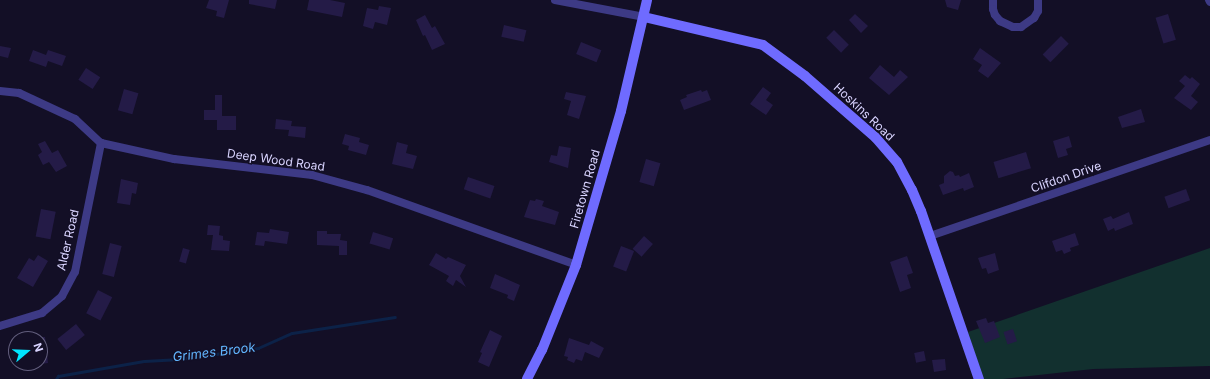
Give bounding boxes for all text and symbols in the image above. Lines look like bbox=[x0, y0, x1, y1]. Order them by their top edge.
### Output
street label: Hoskins Road bbox=[831, 80, 897, 144]
street label: Deep Wood Road bbox=[226, 146, 326, 174]
street label: Firetown Road bbox=[567, 148, 603, 230]
street label: Clifdon Drive bbox=[1029, 158, 1103, 196]
street label: Alder Road bbox=[54, 208, 82, 272]
north arrow bbox=[8, 331, 48, 371]
water label: Grimes Brook bbox=[172, 339, 256, 365]
text: N bbox=[30, 341, 46, 354]

